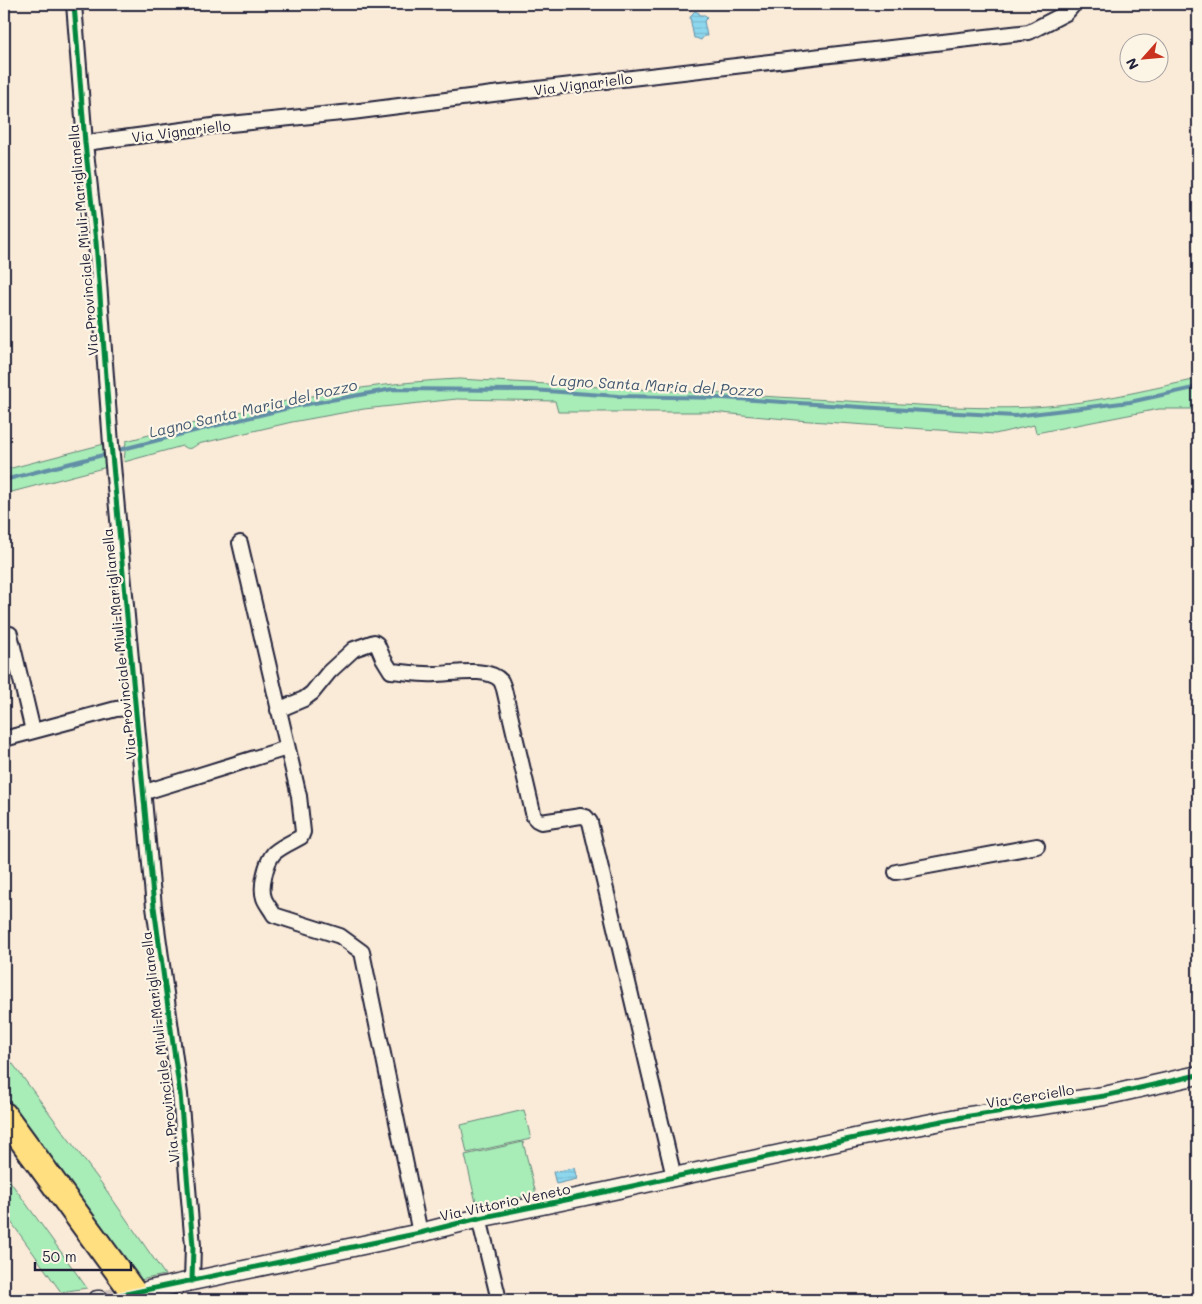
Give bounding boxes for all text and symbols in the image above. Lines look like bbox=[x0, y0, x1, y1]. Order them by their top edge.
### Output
north arrow bbox=[1120, 32, 1170, 82]
text: N bbox=[1121, 55, 1143, 73]
street label: Via Vignariello bbox=[532, 68, 634, 100]
street label: Via Vignariello bbox=[130, 115, 232, 147]
street label: Via Provinciale Miuli-Mariglianella bbox=[63, 123, 103, 357]
water label: Lagno Santa Maria del Pozzo bbox=[550, 369, 764, 401]
water label: Lagno Santa Maria del Pozzo bbox=[147, 374, 359, 442]
street label: Via Provinciale Miuli-Mariglianella bbox=[97, 527, 141, 761]
street label: Via Provinciale Miuli-Mariglianella bbox=[136, 930, 184, 1164]
street label: Via Cerciello bbox=[985, 1080, 1075, 1112]
street label: Via Vittorio Veneto bbox=[438, 1179, 572, 1225]
scale bar bbox=[35, 1239, 131, 1271]
text: 50 m bbox=[42, 1246, 77, 1266]

